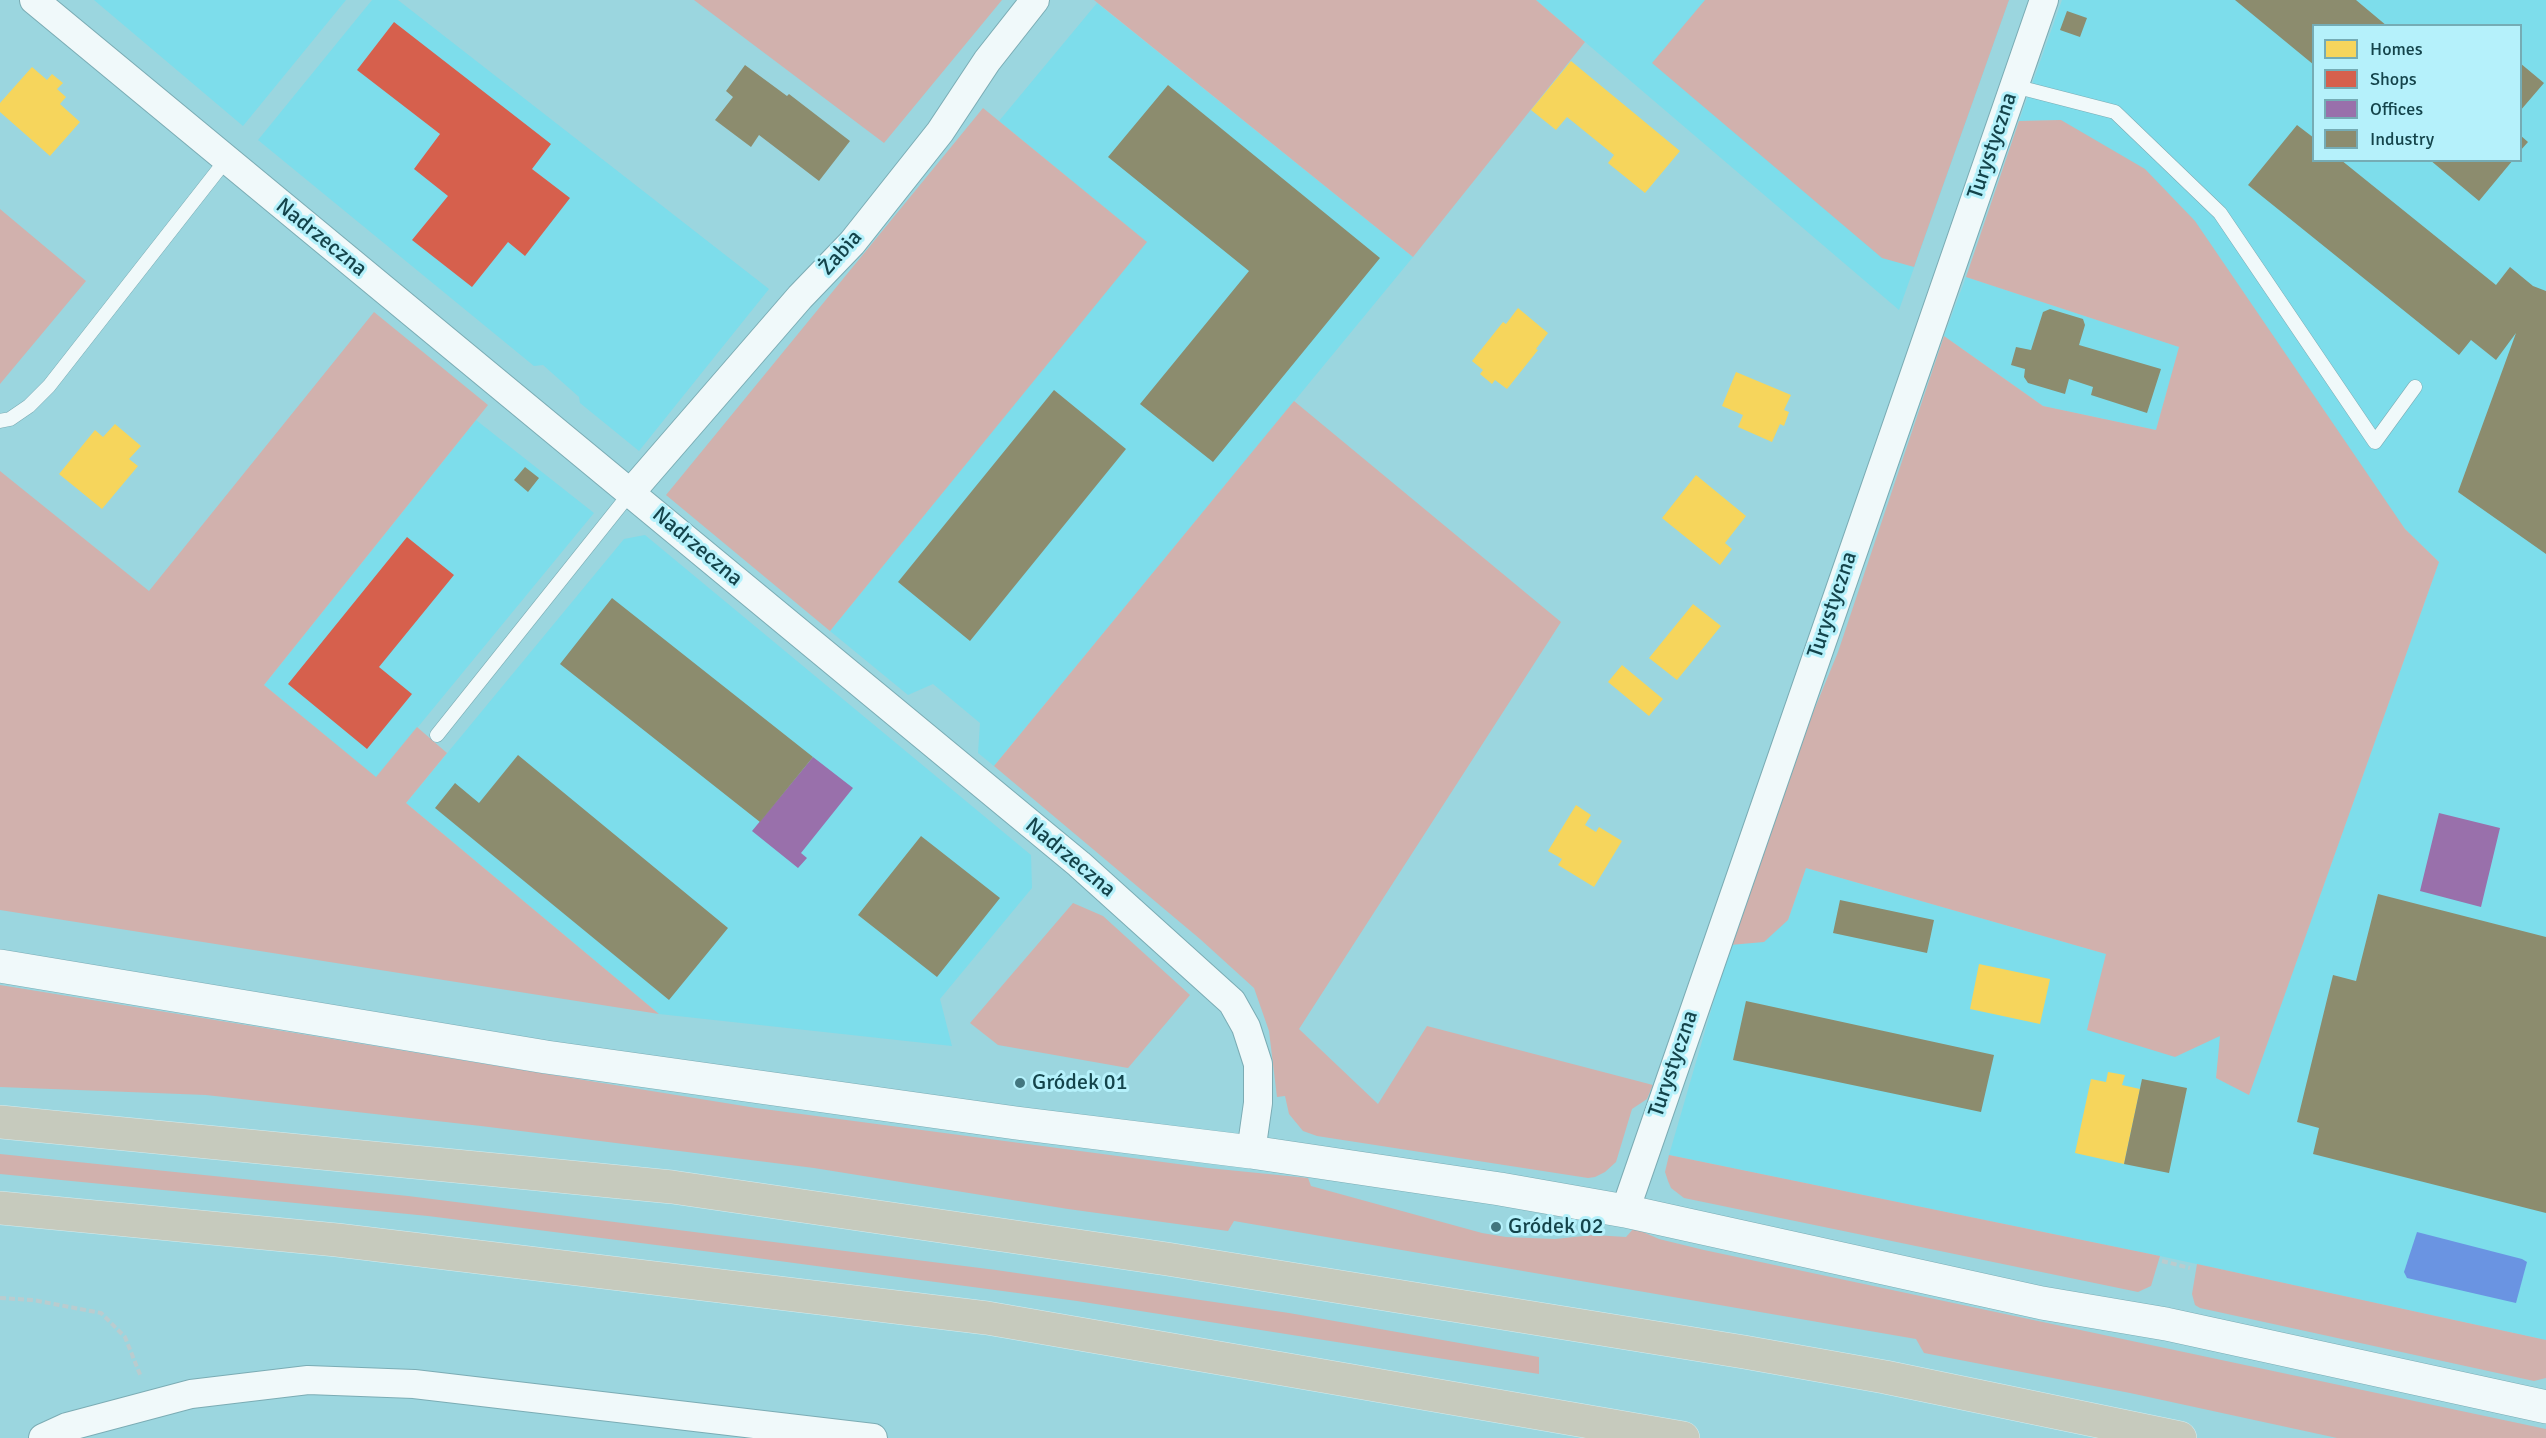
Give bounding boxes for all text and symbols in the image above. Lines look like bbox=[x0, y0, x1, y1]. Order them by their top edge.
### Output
legend bbox=[2312, 24, 2522, 162]
text: Homes bbox=[2370, 38, 2423, 60]
text: Shops bbox=[2370, 68, 2417, 90]
street label: Turystyczna bbox=[1962, 89, 2024, 203]
text: Offices bbox=[2370, 98, 2423, 120]
text: Industry bbox=[2370, 128, 2434, 150]
street label: Nadrzeczna bbox=[270, 193, 372, 283]
street label: Żabia bbox=[814, 225, 868, 281]
street label: Nadrzeczna bbox=[646, 502, 748, 592]
street label: Turystyczna bbox=[1802, 548, 1864, 662]
street label: Nadrzeczna bbox=[1019, 813, 1121, 903]
street label: Turystyczna bbox=[1643, 1007, 1705, 1121]
place label: Gródek 01 bbox=[1032, 1070, 1128, 1096]
marker: Gródek 01 bbox=[1013, 1076, 1027, 1090]
place label: Gródek 02 bbox=[1508, 1214, 1604, 1240]
marker: Gródek 02 bbox=[1489, 1220, 1503, 1234]

